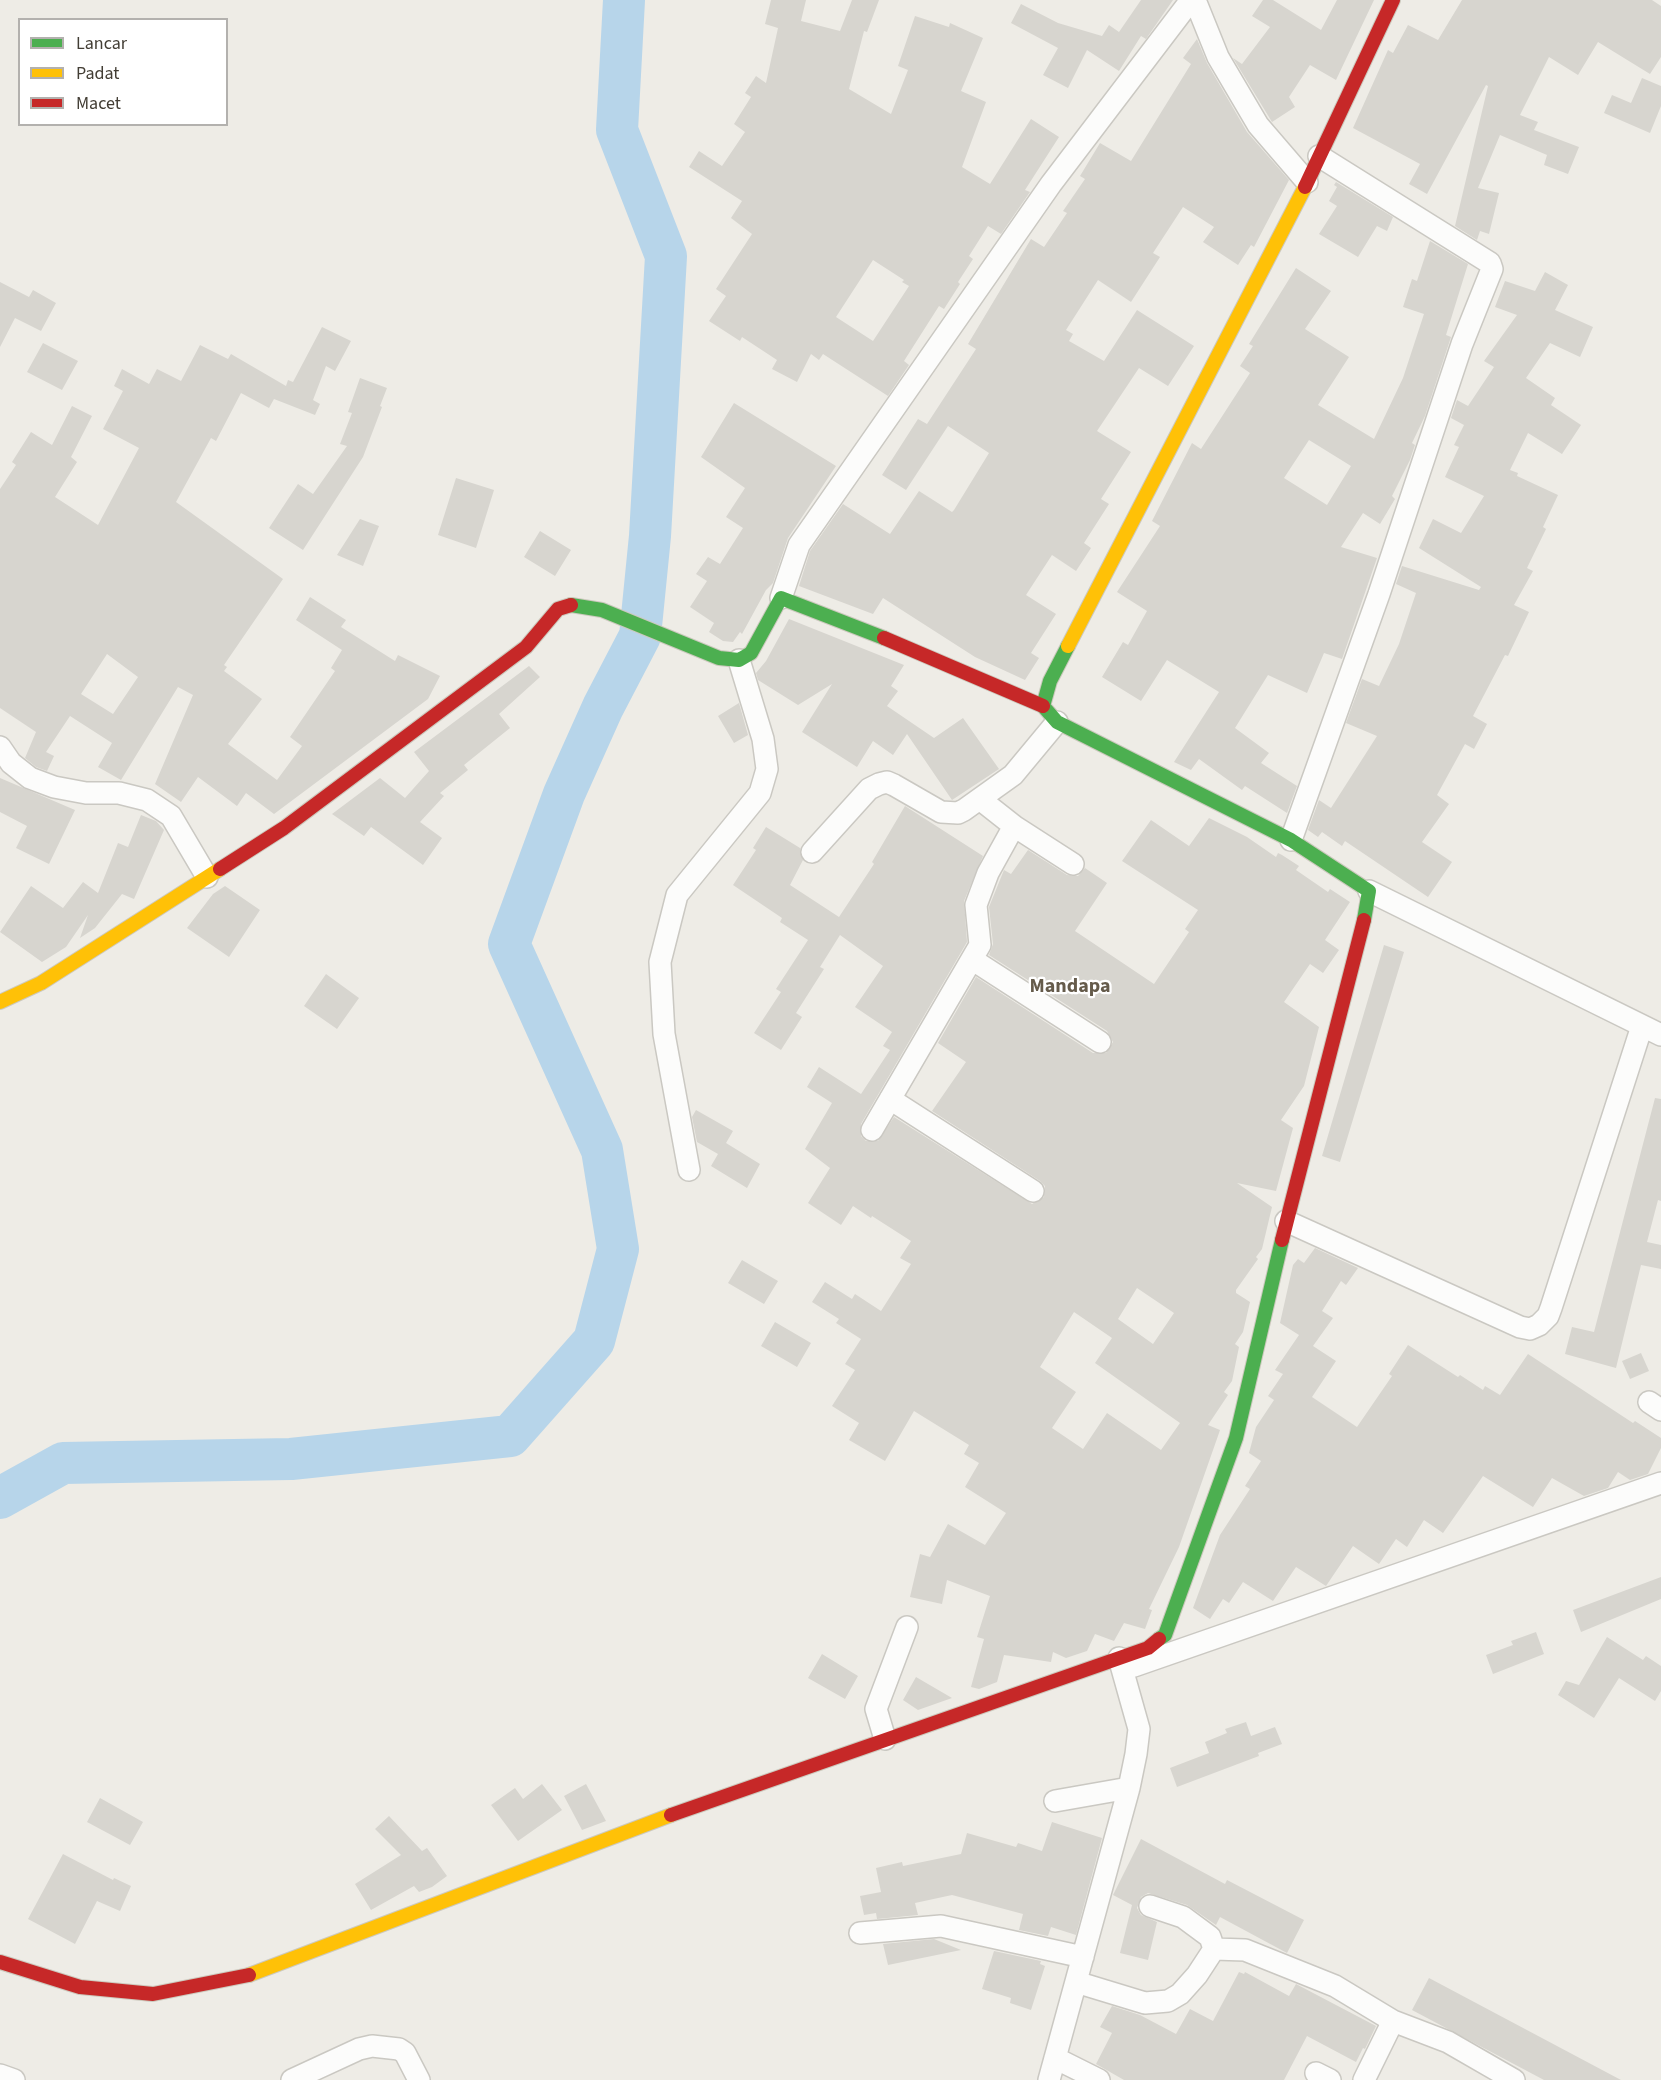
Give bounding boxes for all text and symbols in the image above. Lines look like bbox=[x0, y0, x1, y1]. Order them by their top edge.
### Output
legend bbox=[18, 18, 228, 126]
text: Lancar bbox=[76, 31, 127, 56]
text: Padat bbox=[76, 61, 119, 86]
text: Macet bbox=[76, 91, 121, 116]
district label: Mandapa bbox=[1030, 976, 1110, 1000]

